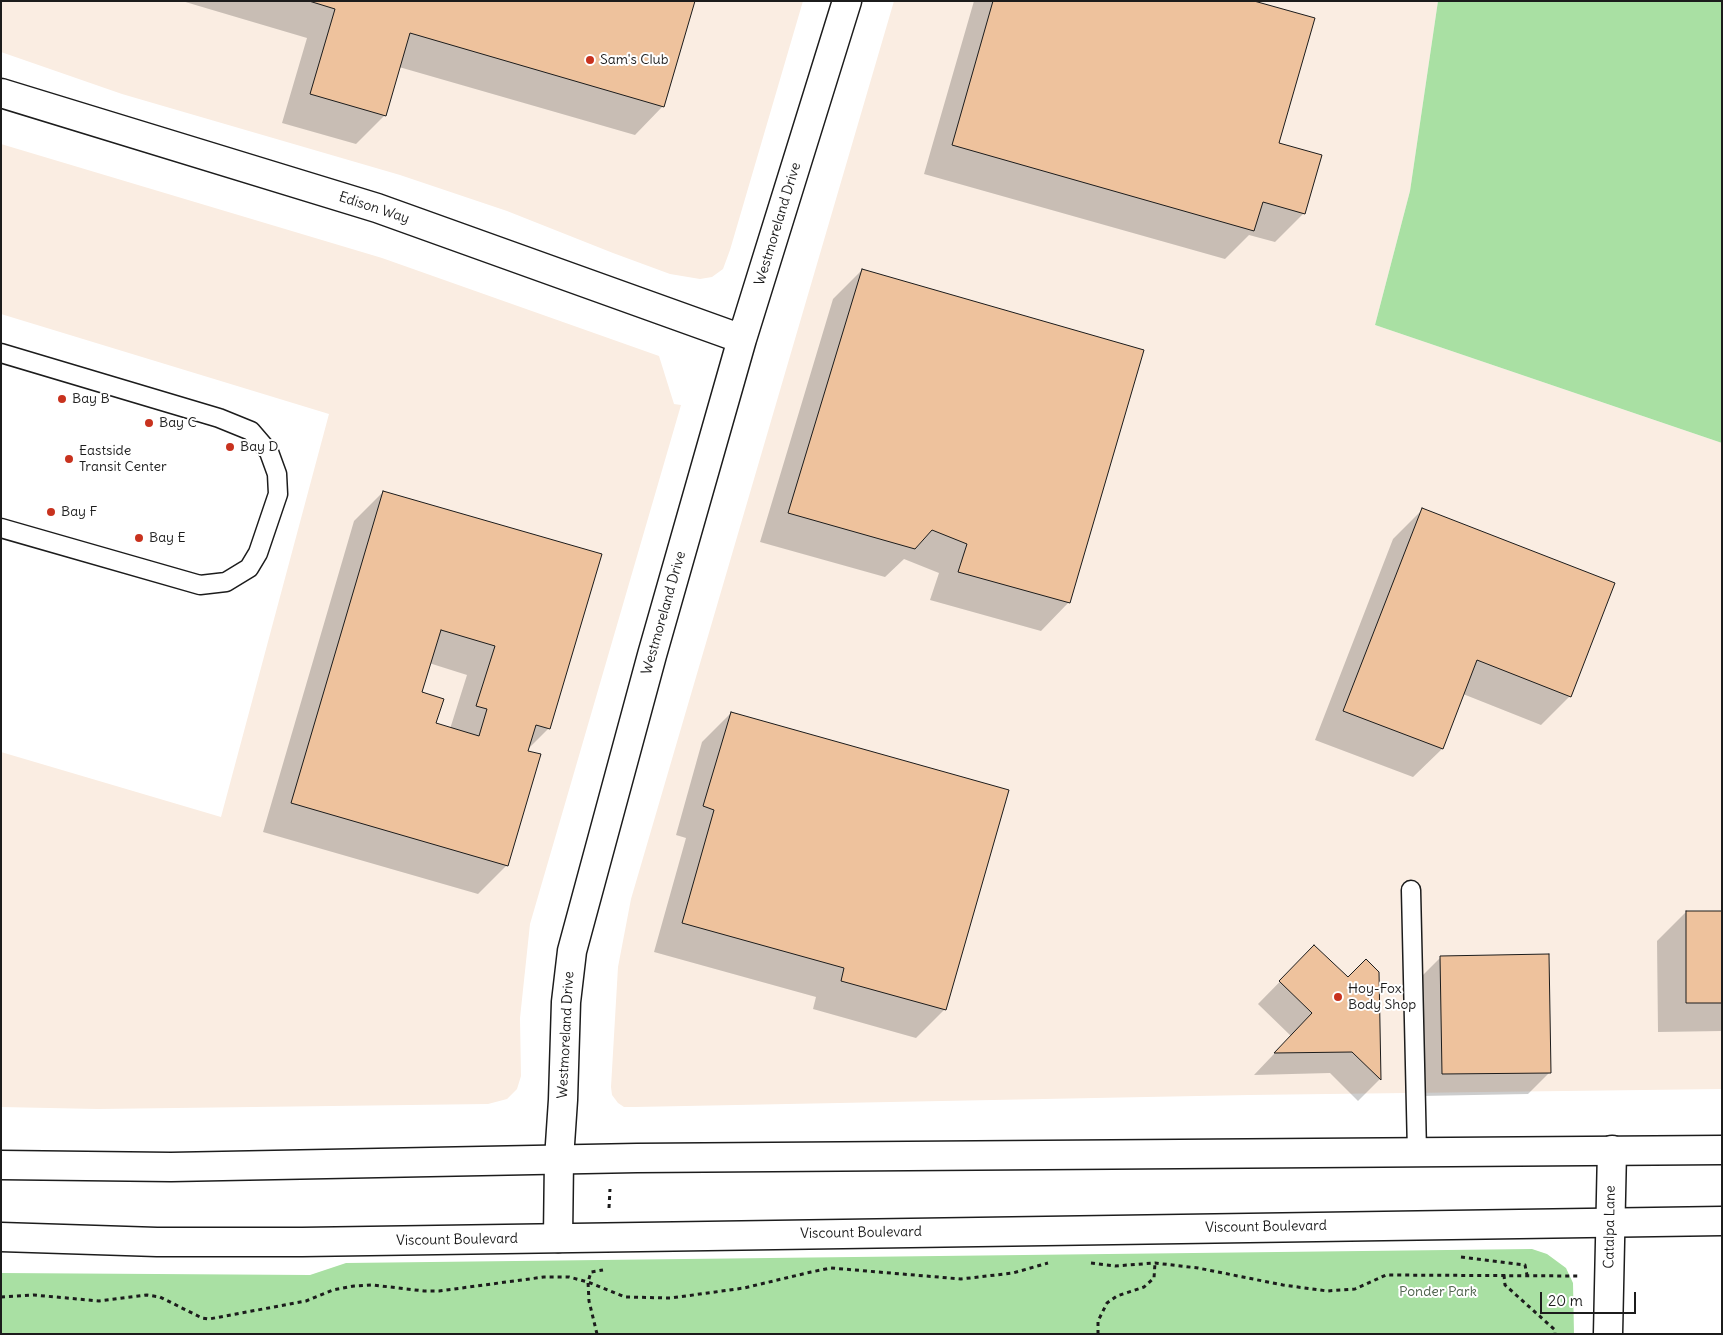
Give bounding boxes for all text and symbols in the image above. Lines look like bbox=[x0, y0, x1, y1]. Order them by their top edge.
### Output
place label: Sam's Club bbox=[600, 52, 668, 68]
marker: Sam's Club bbox=[584, 54, 596, 66]
street label: Westmoreland Drive bbox=[751, 160, 805, 288]
street label: Edison Way bbox=[337, 189, 411, 227]
place label: Bay B bbox=[72, 391, 110, 407]
marker: Bay B bbox=[56, 393, 68, 405]
place label: Bay C bbox=[159, 415, 197, 431]
marker: Bay C bbox=[143, 417, 155, 429]
place label: Bay D bbox=[240, 439, 278, 455]
marker: Bay D bbox=[224, 441, 236, 453]
place label: Eastside Transit Center bbox=[79, 443, 167, 476]
marker: Eastside Transit Center bbox=[63, 453, 75, 465]
place label: Bay F bbox=[61, 504, 97, 520]
marker: Bay F bbox=[45, 506, 57, 518]
place label: Bay E bbox=[149, 530, 186, 546]
marker: Bay E bbox=[133, 532, 145, 544]
street label: Westmoreland Drive bbox=[638, 549, 690, 677]
street label: Westmoreland Drive bbox=[554, 971, 578, 1099]
place label: Hoy-Fox Body Shop bbox=[1348, 981, 1416, 1014]
marker: Hoy-Fox Body Shop bbox=[1332, 991, 1344, 1003]
street label: Catalpa Lane bbox=[1601, 1185, 1619, 1269]
street label: Viscount Boulevard bbox=[1205, 1218, 1327, 1236]
street label: Viscount Boulevard bbox=[800, 1224, 922, 1242]
street label: Viscount Boulevard bbox=[396, 1231, 518, 1249]
scale bar bbox=[1543, 1282, 1639, 1314]
park label: Ponder Park bbox=[1399, 1284, 1477, 1300]
text: 20 m bbox=[1548, 1291, 1583, 1310]

